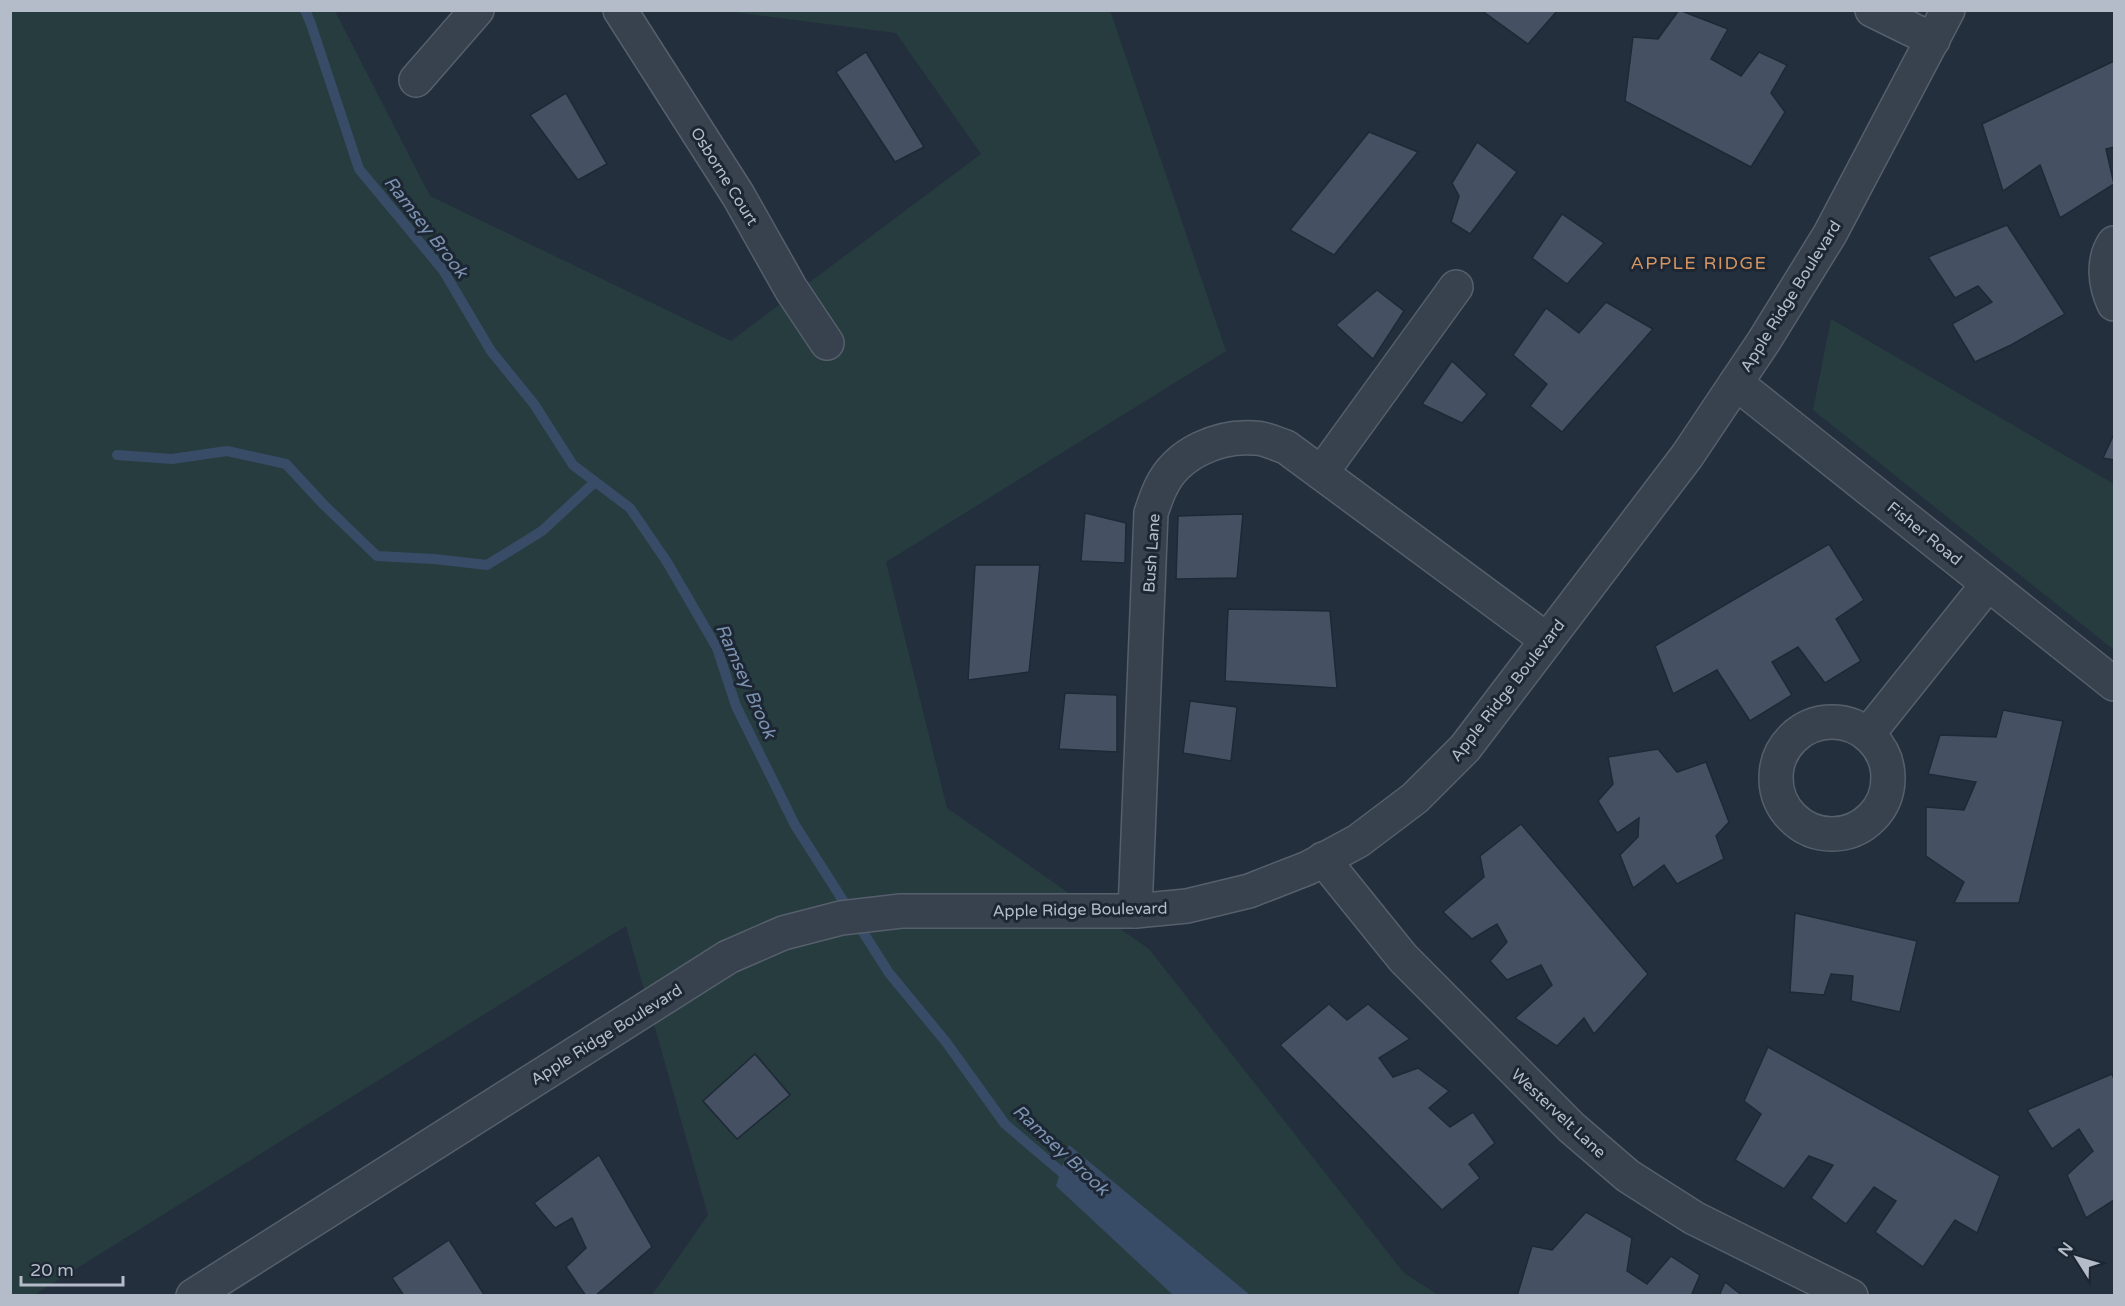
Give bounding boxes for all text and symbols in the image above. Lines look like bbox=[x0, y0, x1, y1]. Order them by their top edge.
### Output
street label: Osborne Court bbox=[686, 124, 762, 229]
water label: Ramsey Brook bbox=[379, 172, 473, 283]
street label: Apple Ridge Boulevard bbox=[1736, 217, 1846, 376]
district label: APPLE RIDGE bbox=[1630, 252, 1768, 274]
street label: Fisher Road bbox=[1883, 498, 1966, 570]
street label: Bush Lane bbox=[1139, 513, 1165, 593]
street label: Apple Ridge Boulevard bbox=[1446, 616, 1569, 766]
water label: Ramsey Brook bbox=[711, 620, 782, 743]
street label: Apple Ridge Boulevard bbox=[992, 898, 1168, 922]
street label: Apple Ridge Boulevard bbox=[527, 980, 686, 1090]
street label: Westervelt Lane bbox=[1507, 1065, 1610, 1163]
water label: Ramsey Brook bbox=[1008, 1100, 1114, 1201]
north arrow bbox=[2047, 1228, 2107, 1288]
text: N bbox=[2054, 1238, 2078, 1261]
scale bar bbox=[21, 1249, 123, 1287]
text: 20 m bbox=[30, 1259, 74, 1281]

